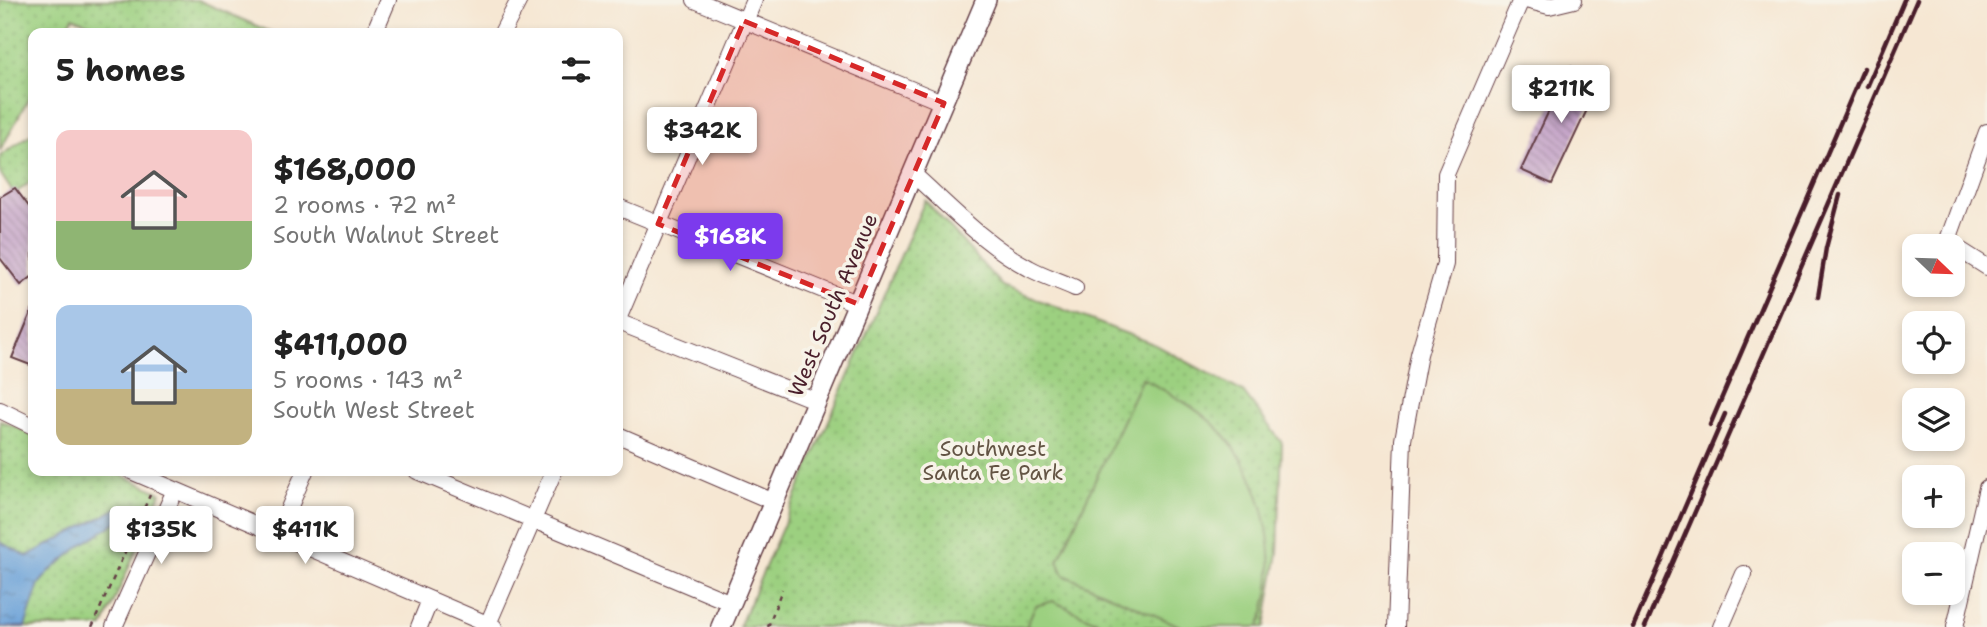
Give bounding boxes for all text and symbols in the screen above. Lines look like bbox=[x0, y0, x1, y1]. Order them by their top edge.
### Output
text: 5 homes bbox=[56, 50, 186, 91]
icon: filters bbox=[557, 51, 595, 89]
pin: $211K bbox=[1512, 66, 1610, 125]
text: $211K bbox=[1528, 73, 1594, 103]
pin: $342K bbox=[653, 108, 751, 167]
text: $342K bbox=[663, 115, 741, 145]
text: $168,000 bbox=[273, 149, 417, 190]
icon: home bbox=[112, 158, 196, 242]
text: 2 rooms · 72 m² bbox=[273, 190, 456, 220]
street label: West South Avenue bbox=[782, 209, 884, 401]
pin: $168K bbox=[681, 214, 779, 273]
text: South Walnut Street bbox=[273, 220, 499, 250]
text: $168K bbox=[694, 221, 766, 251]
north arrow bbox=[1902, 234, 1965, 298]
map controls bbox=[1902, 234, 1965, 605]
button: locate bbox=[1902, 311, 1965, 374]
text: $411,000 bbox=[273, 324, 408, 365]
icon: home bbox=[112, 333, 196, 417]
text: 5 rooms · 143 m² bbox=[273, 365, 463, 395]
button: layers bbox=[1902, 388, 1965, 451]
text: South West Street bbox=[273, 395, 475, 425]
park label: Southwest Santa Fe Park bbox=[923, 435, 1063, 487]
button: + bbox=[1902, 465, 1965, 528]
pin: $135K bbox=[112, 506, 210, 566]
pin: $411K bbox=[256, 506, 354, 566]
text: $135K bbox=[126, 514, 197, 544]
text: $411K bbox=[272, 514, 338, 544]
button: − bbox=[1902, 542, 1965, 605]

